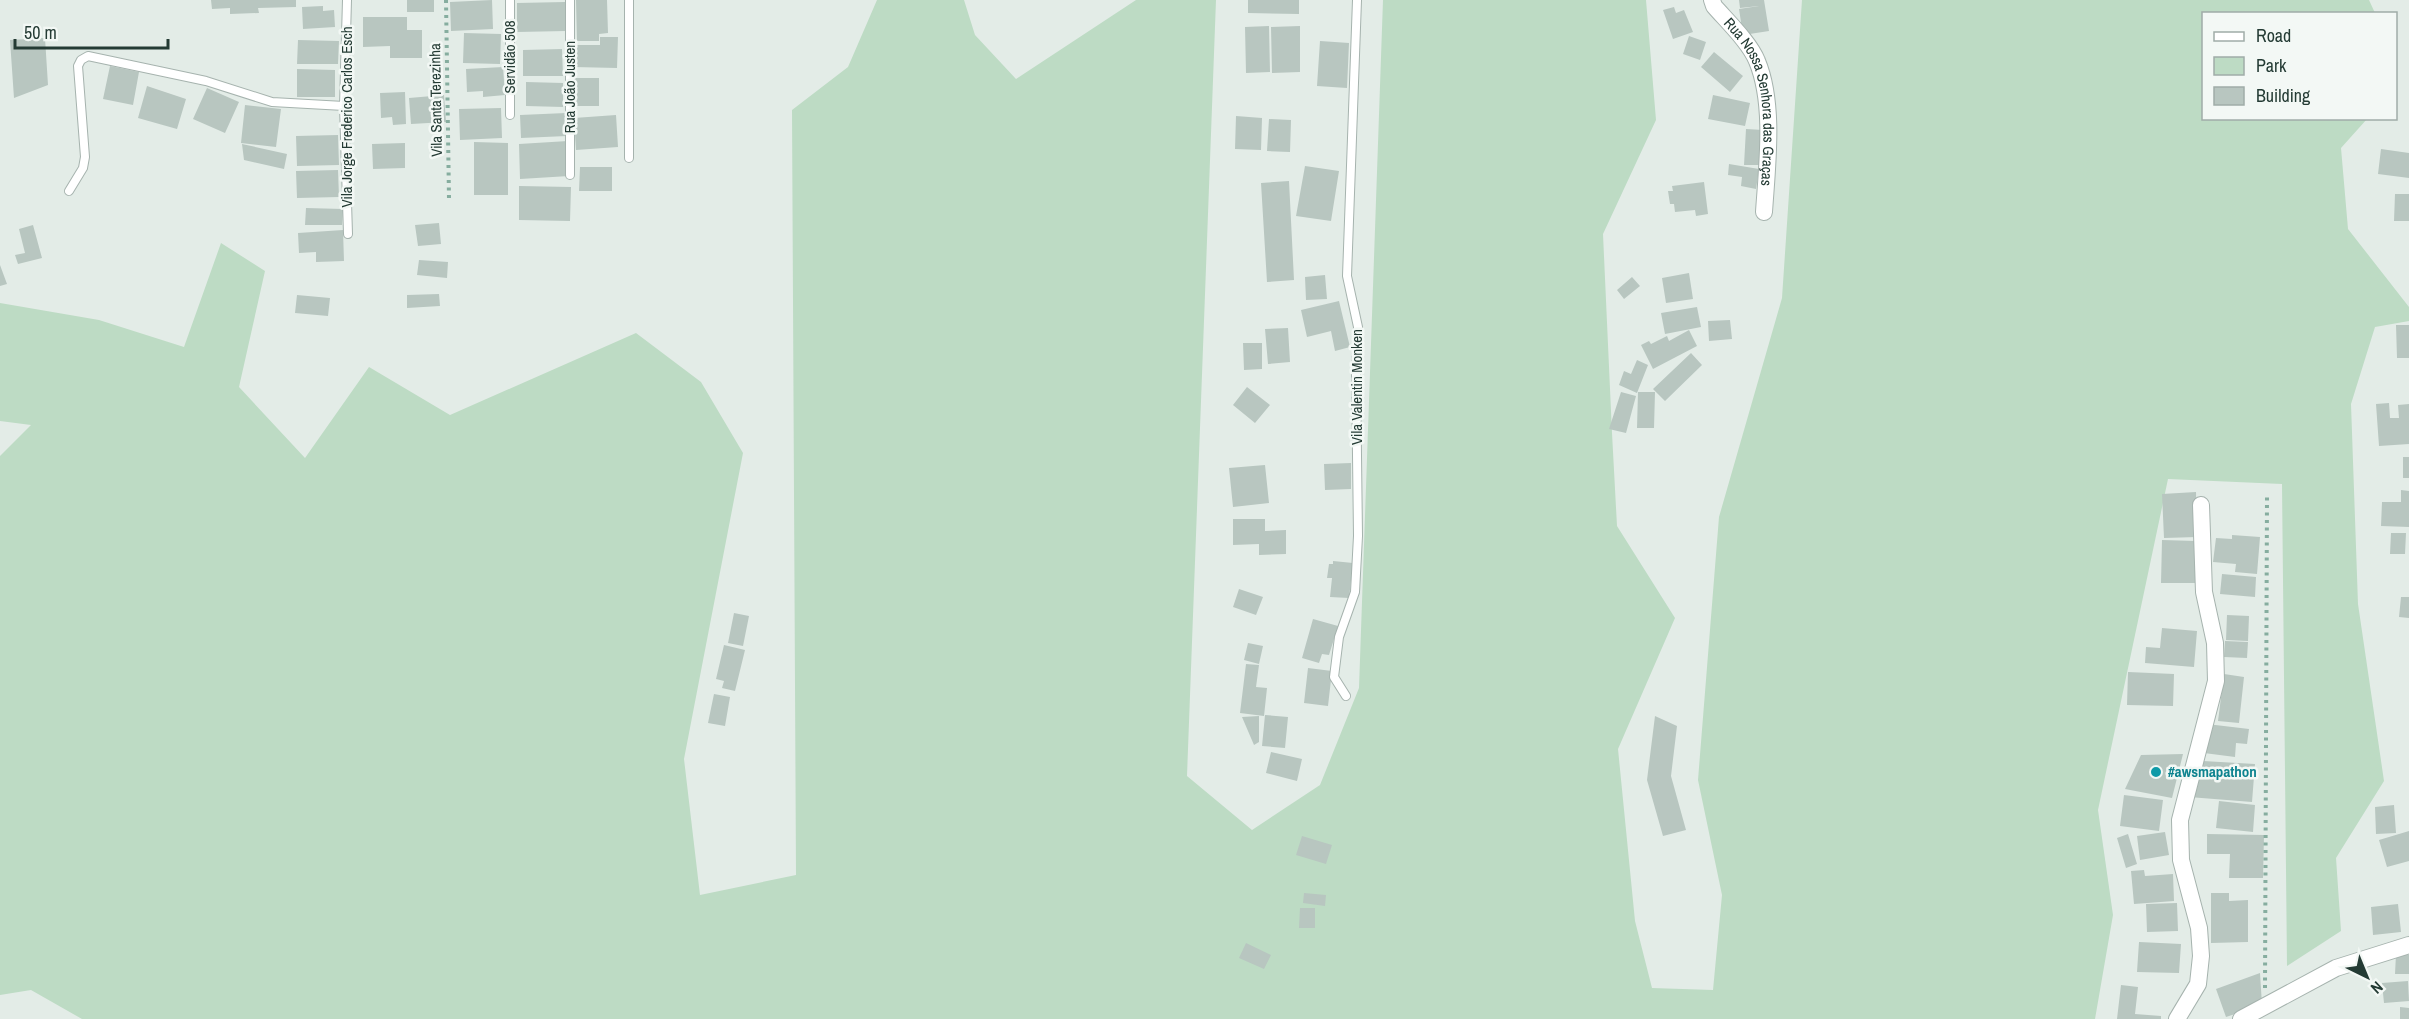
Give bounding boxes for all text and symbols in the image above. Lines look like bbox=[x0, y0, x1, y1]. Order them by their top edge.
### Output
scale bar bbox=[15, 12, 168, 50]
legend bbox=[2202, 12, 2397, 120]
street label: Rua Nossa Senhora das Graças bbox=[1719, 13, 1779, 187]
text: 50 m bbox=[24, 20, 57, 45]
street label: Servidão 508 bbox=[499, 20, 520, 94]
text: Road bbox=[2256, 23, 2291, 48]
street label: Vila Jorge Frederico Carlos Esch bbox=[336, 27, 357, 207]
street label: Rua João Justen bbox=[559, 41, 580, 133]
street label: Vila Santa Terezinha bbox=[424, 43, 447, 157]
text: Park bbox=[2256, 53, 2287, 78]
text: Building bbox=[2256, 83, 2311, 108]
street label: Vila Valentin Monken bbox=[1346, 329, 1367, 445]
place label: #awsmapathon bbox=[2168, 761, 2257, 782]
marker: #awsmapathon bbox=[2149, 765, 2163, 779]
north arrow bbox=[2337, 947, 2397, 1007]
text: N bbox=[2366, 977, 2388, 999]

